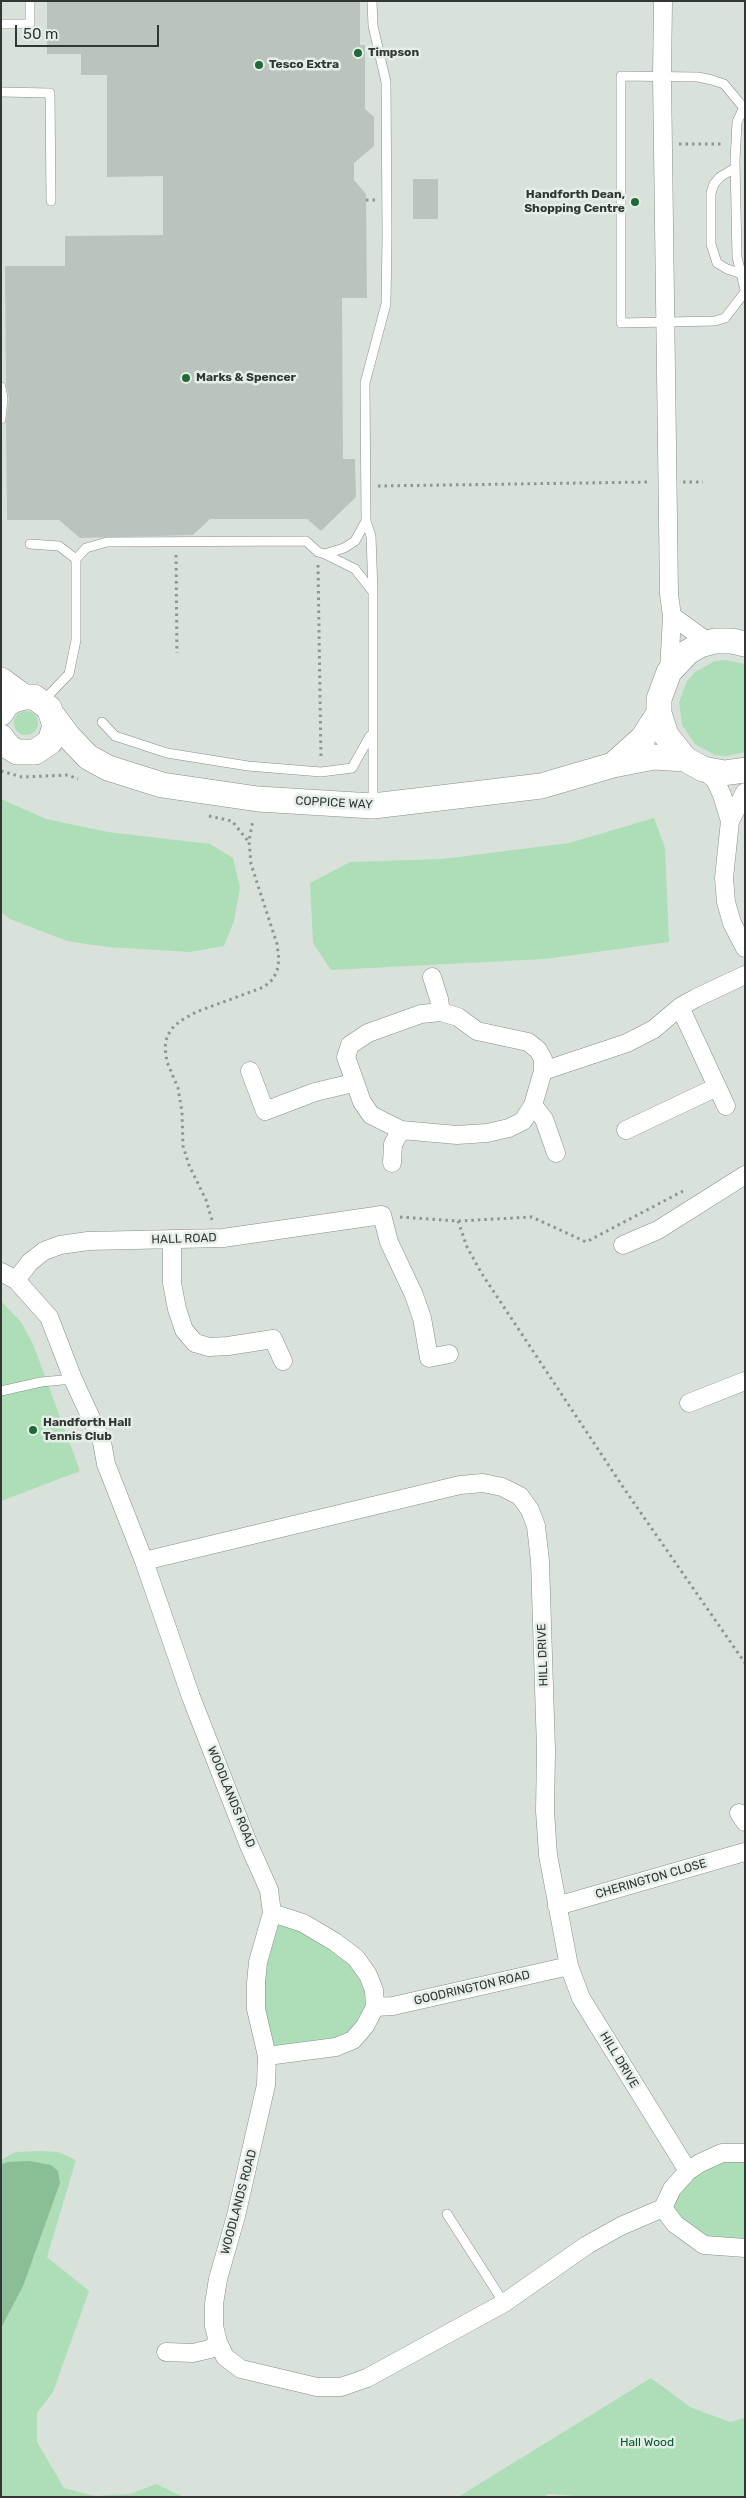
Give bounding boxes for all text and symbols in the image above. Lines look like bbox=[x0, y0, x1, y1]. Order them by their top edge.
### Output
scale bar bbox=[18, 15, 161, 47]
text: 50 m bbox=[23, 25, 58, 43]
place label: Timpson bbox=[368, 46, 419, 60]
marker: Timpson bbox=[352, 47, 364, 59]
place label: Tesco Extra bbox=[269, 58, 339, 72]
marker: Tesco Extra bbox=[253, 59, 265, 71]
place label: Handforth Dean, Shopping Centre bbox=[524, 188, 625, 216]
marker: Handforth Dean, Shopping Centre bbox=[629, 196, 641, 208]
place label: Marks & Spencer bbox=[196, 371, 296, 385]
marker: Marks & Spencer bbox=[180, 372, 192, 384]
street label: COPPICE WAY bbox=[295, 794, 373, 812]
street label: HALL ROAD bbox=[151, 1231, 217, 1247]
place label: Handforth Hall Tennis Club bbox=[43, 1416, 131, 1444]
marker: Handforth Hall Tennis Club bbox=[27, 1424, 39, 1436]
street label: HILL DRIVE bbox=[535, 1623, 551, 1687]
street label: WOODLANDS ROAD bbox=[204, 1744, 258, 1850]
street label: CHERINGTON CLOSE bbox=[594, 1856, 708, 1902]
street label: GOODRINGTON ROAD bbox=[413, 1968, 531, 2008]
street label: HILL DRIVE bbox=[597, 2029, 641, 2091]
street label: WOODLANDS ROAD bbox=[218, 2148, 260, 2256]
park label: Hall Wood bbox=[620, 2436, 674, 2450]

